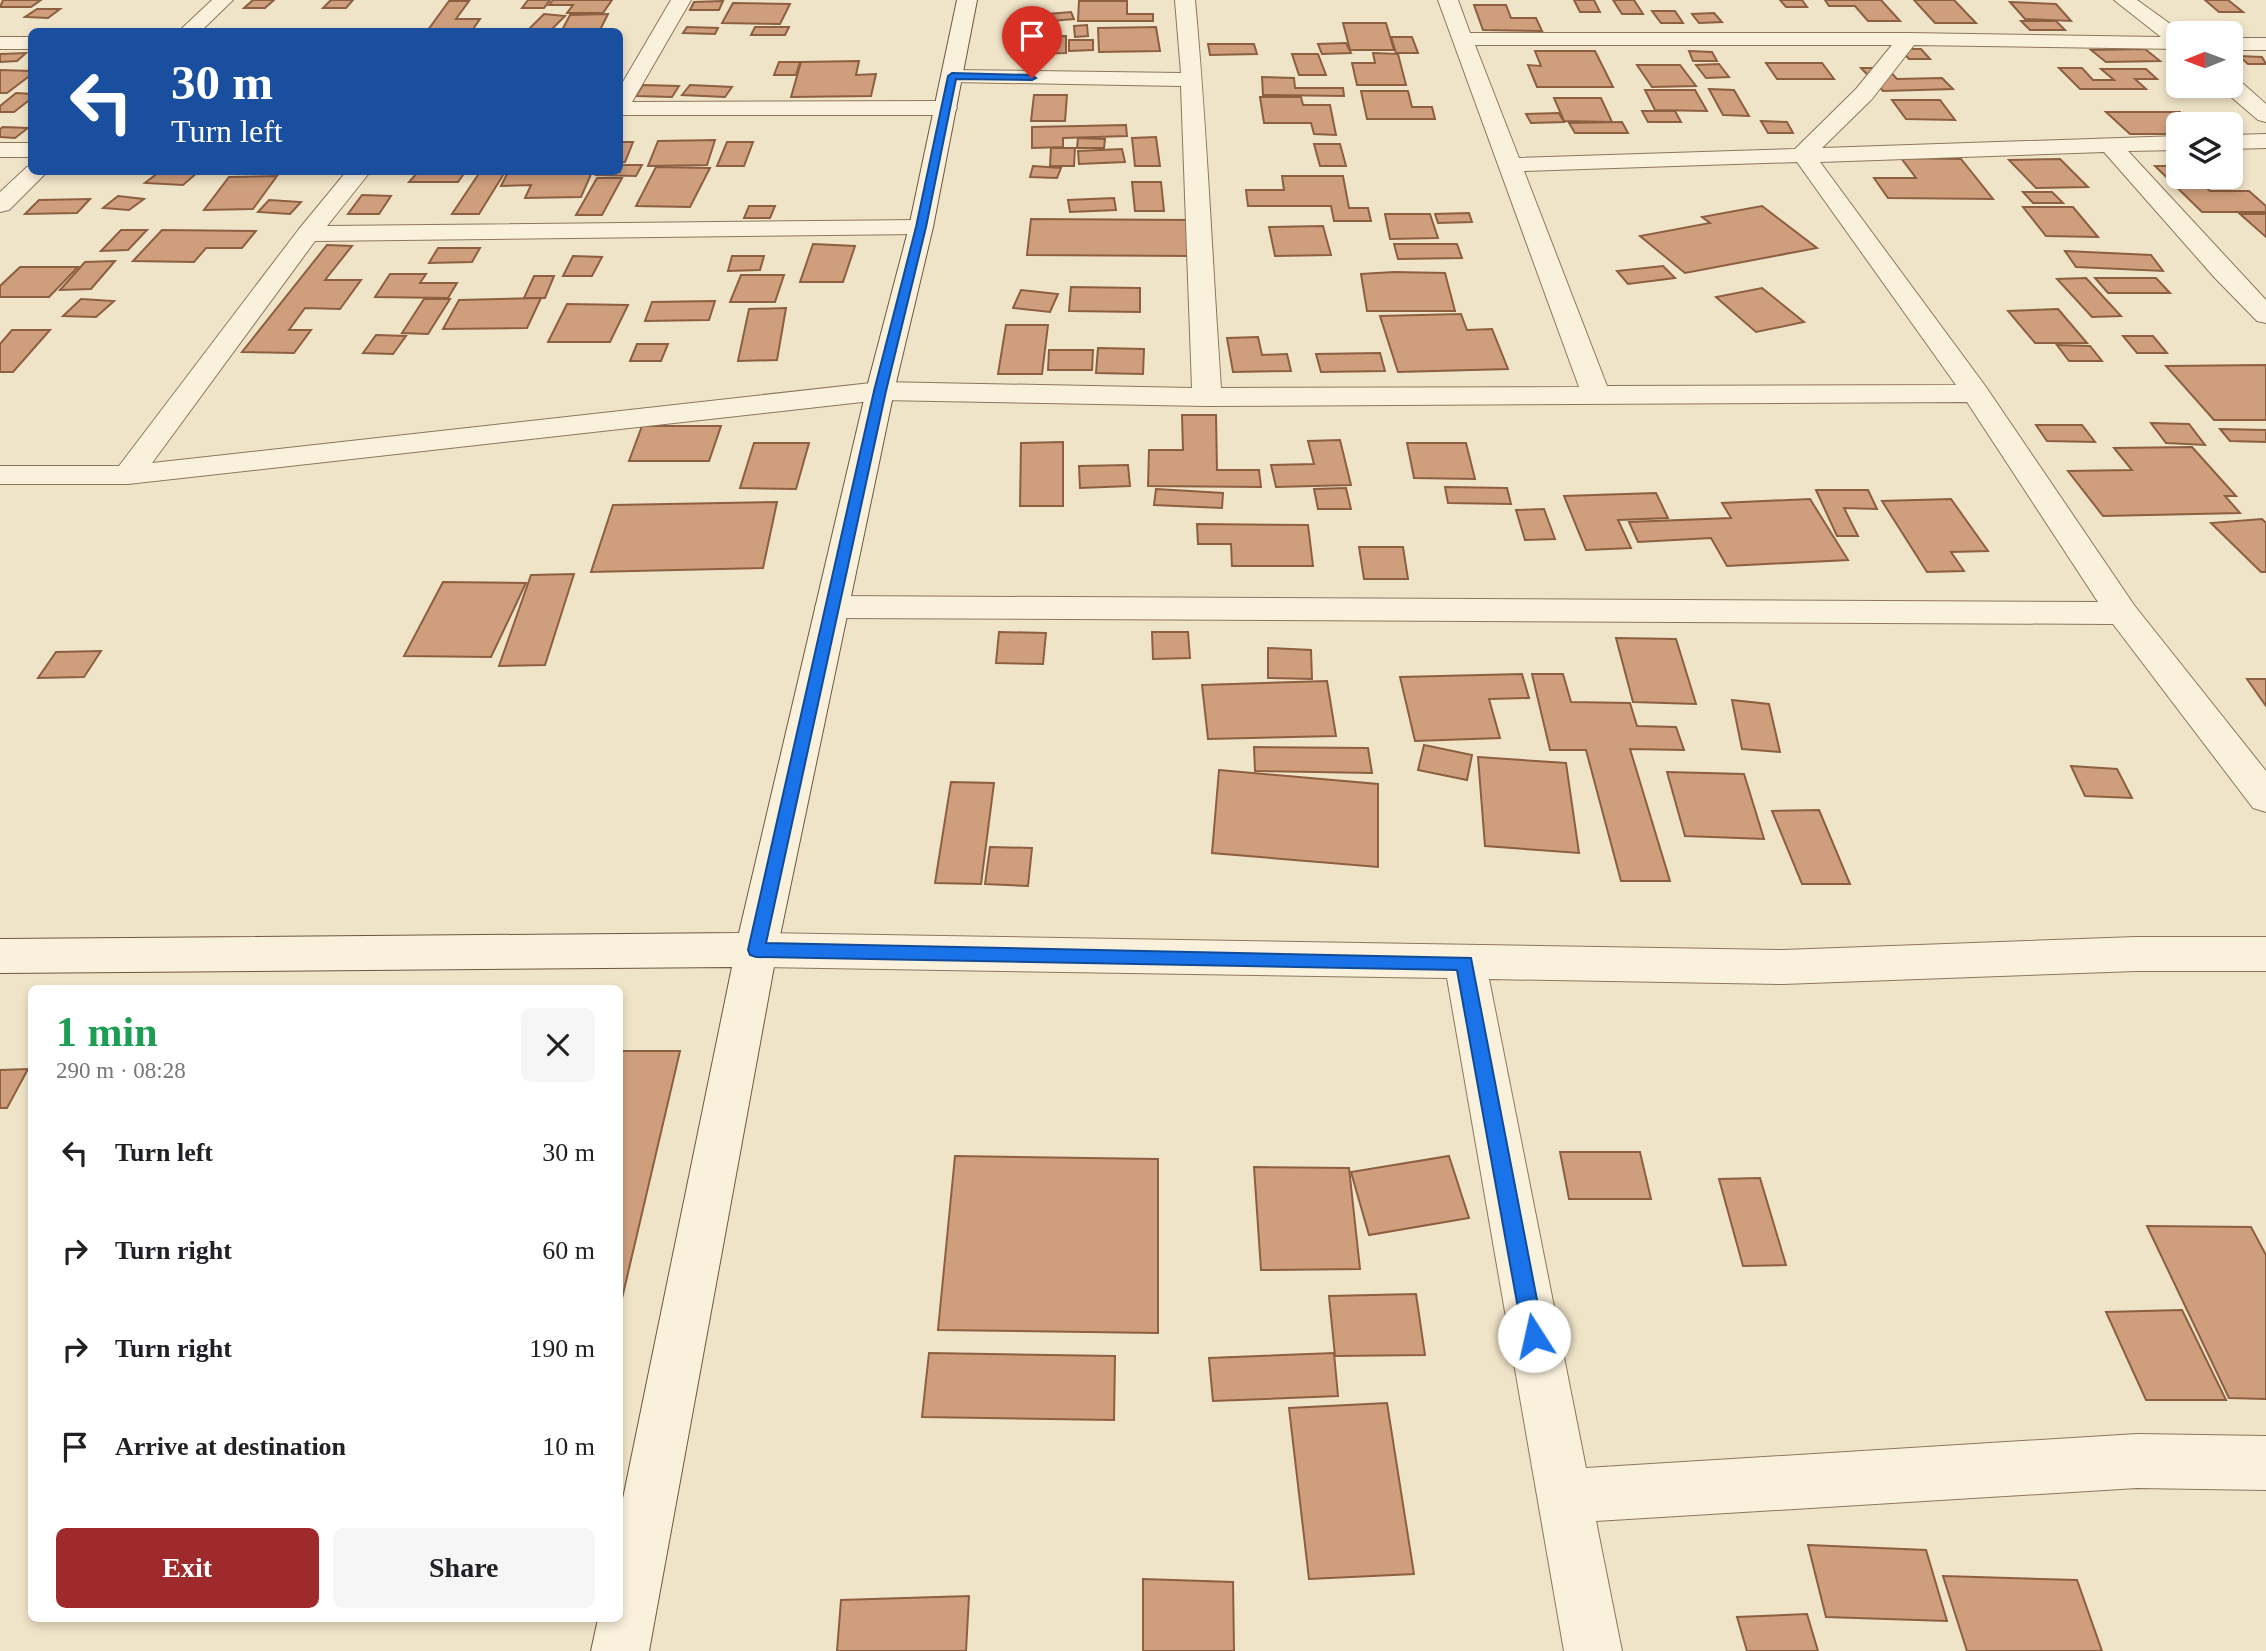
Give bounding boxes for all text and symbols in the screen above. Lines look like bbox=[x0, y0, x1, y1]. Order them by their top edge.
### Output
pin bbox=[1002, 6, 1062, 78]
icon: arrive bbox=[1013, 17, 1051, 55]
north arrow bbox=[2166, 21, 2244, 98]
map controls bbox=[2166, 21, 2243, 189]
text: 30 m bbox=[171, 55, 273, 110]
icon: left bbox=[56, 56, 147, 147]
button: layers bbox=[2166, 112, 2243, 189]
text: Turn left bbox=[171, 113, 283, 149]
button: close bbox=[521, 1008, 595, 1082]
text: 1 min bbox=[56, 1009, 158, 1055]
text: 290 m · 08:28 bbox=[56, 1058, 186, 1083]
icon: left bbox=[56, 1134, 94, 1172]
text: Turn left bbox=[115, 1138, 213, 1167]
text: 30 m bbox=[542, 1138, 595, 1167]
icon: right bbox=[56, 1232, 94, 1270]
text: Turn right bbox=[115, 1236, 232, 1265]
text: 60 m bbox=[542, 1236, 595, 1265]
position arrow bbox=[1497, 1299, 1571, 1373]
icon: right bbox=[56, 1330, 94, 1368]
text: Turn right bbox=[115, 1334, 232, 1363]
text: 190 m bbox=[529, 1334, 595, 1363]
icon: arrive bbox=[56, 1428, 94, 1466]
text: Arrive at destination bbox=[115, 1432, 346, 1461]
text: 10 m bbox=[542, 1432, 595, 1461]
button: Exit bbox=[56, 1528, 319, 1608]
button: Share bbox=[333, 1528, 595, 1608]

